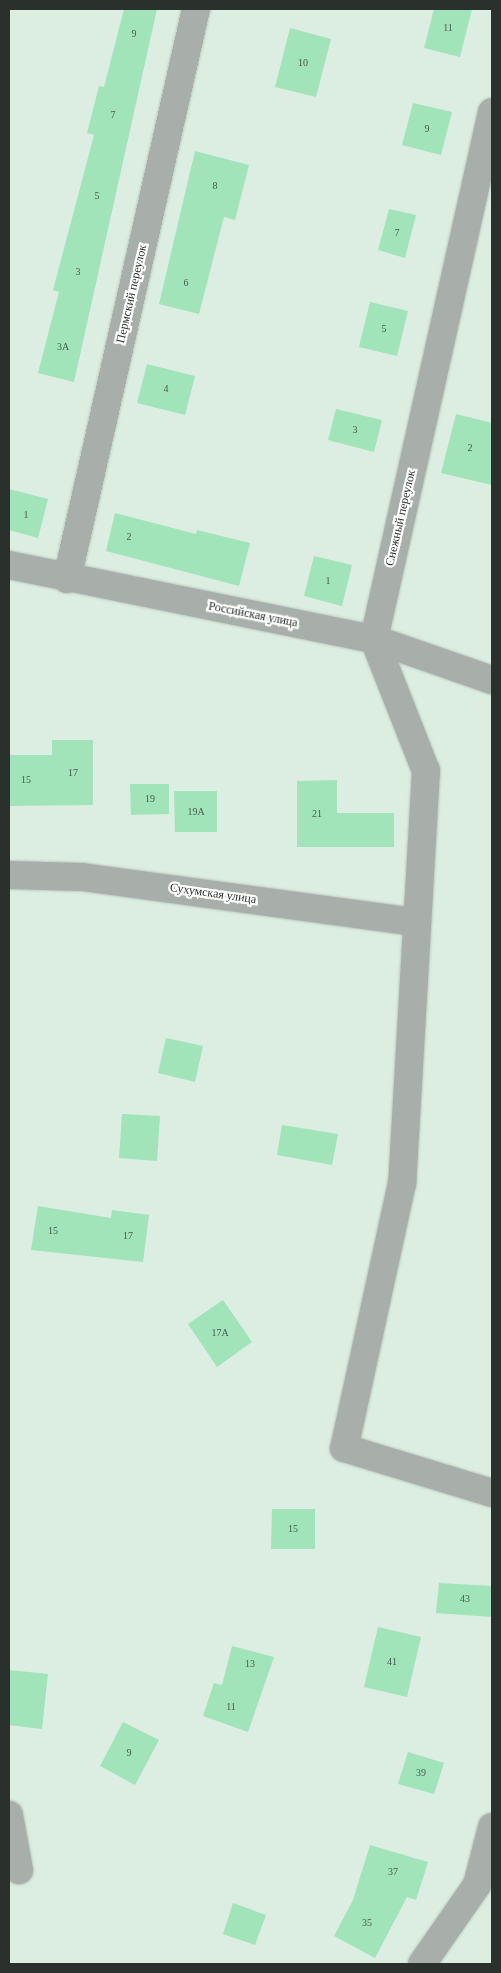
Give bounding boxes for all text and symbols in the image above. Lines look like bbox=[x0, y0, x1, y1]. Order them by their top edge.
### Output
house number: 11 bbox=[443, 22, 453, 34]
house number: 9 bbox=[132, 28, 136, 40]
house number: 10 bbox=[298, 57, 308, 69]
house number: 7 bbox=[110, 109, 116, 121]
house number: 9 bbox=[424, 123, 430, 135]
house number: 8 bbox=[212, 180, 218, 192]
house number: 5 bbox=[94, 190, 100, 202]
house number: 7 bbox=[394, 227, 400, 239]
street label: Пермский переулок bbox=[114, 243, 150, 345]
house number: 3 bbox=[76, 266, 80, 278]
house number: 6 bbox=[184, 277, 188, 289]
house number: 5 bbox=[382, 323, 386, 335]
house number: 3А bbox=[57, 341, 69, 353]
house number: 4 bbox=[164, 383, 168, 395]
house number: 3 bbox=[352, 424, 358, 436]
house number: 2 bbox=[468, 442, 472, 454]
street label: Снежный переулок bbox=[383, 469, 419, 567]
house number: 1 bbox=[24, 509, 28, 521]
house number: 2 bbox=[126, 531, 132, 543]
house number: 1 bbox=[326, 575, 330, 587]
street label: Российская улица bbox=[207, 599, 299, 631]
house number: 17 bbox=[68, 767, 78, 779]
house number: 15 bbox=[21, 774, 31, 786]
house number: 19 bbox=[145, 793, 155, 805]
house number: 19А bbox=[187, 806, 205, 818]
house number: 21 bbox=[312, 808, 322, 820]
street label: Сухумская улица bbox=[169, 881, 257, 907]
house number: 15 bbox=[48, 1225, 58, 1237]
house number: 17 bbox=[123, 1230, 133, 1242]
house number: 17А bbox=[211, 1327, 229, 1339]
house number: 15 bbox=[288, 1523, 298, 1535]
house number: 43 bbox=[460, 1593, 470, 1605]
house number: 41 bbox=[387, 1656, 397, 1668]
house number: 13 bbox=[245, 1658, 255, 1670]
house number: 11 bbox=[226, 1701, 236, 1713]
house number: 9 bbox=[126, 1747, 132, 1759]
house number: 39 bbox=[416, 1767, 426, 1779]
house number: 37 bbox=[388, 1866, 398, 1878]
house number: 35 bbox=[362, 1917, 372, 1929]

